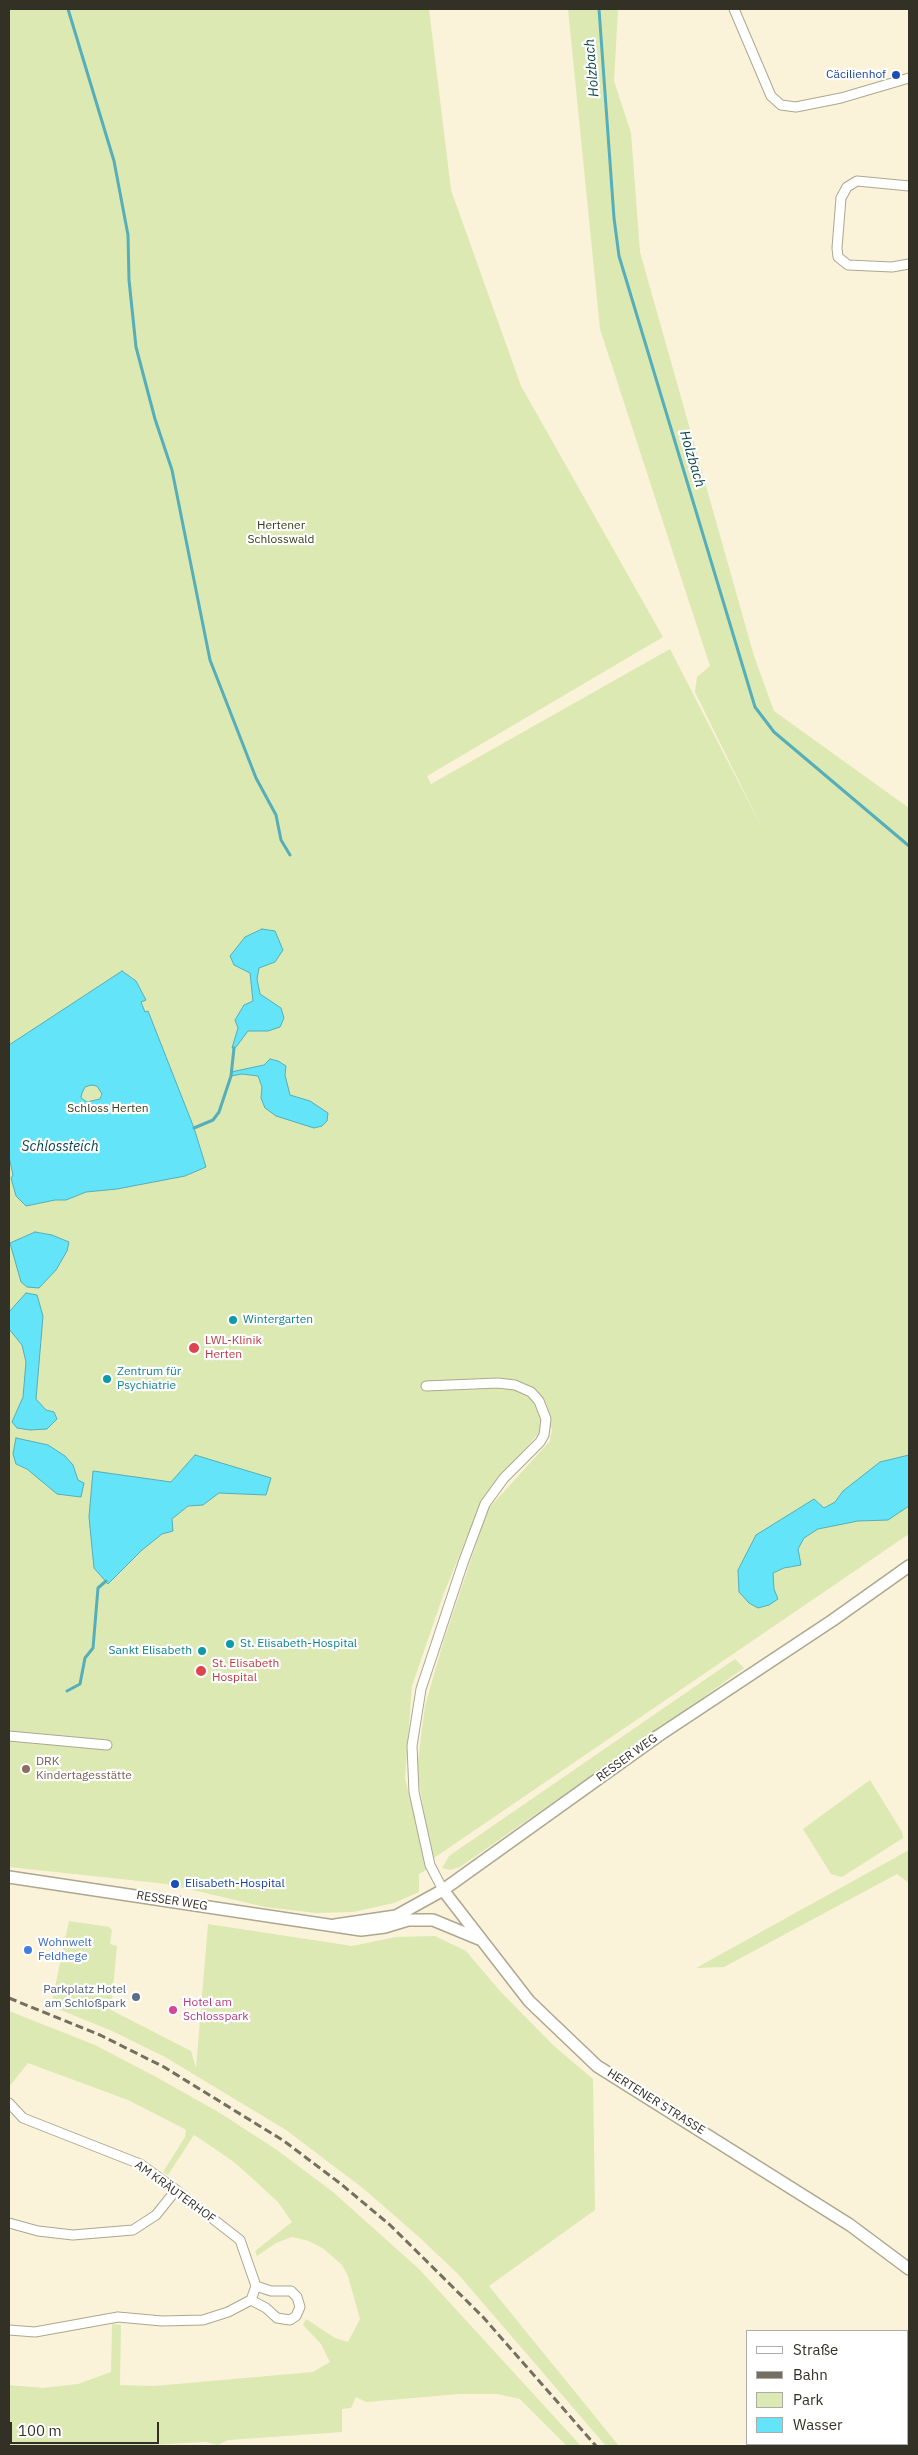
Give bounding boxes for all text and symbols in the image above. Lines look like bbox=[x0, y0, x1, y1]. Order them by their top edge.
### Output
water label: Holzbach bbox=[581, 38, 603, 98]
place label: Cäcilienhof bbox=[826, 68, 886, 82]
marker: Cäcilienhof bbox=[890, 69, 902, 81]
water label: Holzbach bbox=[675, 429, 709, 489]
park label: Hertener Schlosswald bbox=[247, 519, 315, 547]
park label: Schloss Herten bbox=[67, 1102, 149, 1116]
water label: Schlossteich bbox=[21, 1139, 99, 1155]
place label: Wintergarten bbox=[243, 1313, 313, 1327]
marker: Wintergarten bbox=[227, 1314, 239, 1326]
place label: LWL-Klinik Herten bbox=[205, 1334, 262, 1362]
marker: LWL-Klinik Herten bbox=[187, 1341, 201, 1355]
place label: Zentrum für Psychiatrie bbox=[117, 1365, 181, 1393]
marker: Zentrum für Psychiatrie bbox=[101, 1373, 113, 1385]
place label: St. Elisabeth-Hospital bbox=[240, 1637, 357, 1651]
marker: St. Elisabeth-Hospital bbox=[224, 1638, 236, 1650]
place label: Sankt Elisabeth bbox=[108, 1644, 192, 1658]
marker: Sankt Elisabeth bbox=[196, 1645, 208, 1657]
place label: St. Elisabeth Hospital bbox=[212, 1657, 279, 1685]
marker: St. Elisabeth Hospital bbox=[194, 1664, 208, 1678]
street label: RESSER WEG bbox=[594, 1731, 660, 1785]
place label: DRK Kindertagesstätte bbox=[36, 1755, 132, 1783]
marker: DRK Kindertagesstätte bbox=[20, 1763, 32, 1775]
place label: Elisabeth-Hospital bbox=[185, 1877, 285, 1891]
marker: Elisabeth-Hospital bbox=[169, 1878, 181, 1890]
street label: RESSER WEG bbox=[135, 1888, 209, 1914]
place label: Wohnwelt Feldhege bbox=[38, 1936, 92, 1964]
marker: Wohnwelt Feldhege bbox=[22, 1944, 34, 1956]
place label: Parkplatz Hotel am Schloßpark bbox=[43, 1983, 126, 2011]
marker: Parkplatz Hotel am Schloßpark bbox=[130, 1991, 142, 2003]
place label: Hotel am Schlosspark bbox=[183, 1996, 249, 2024]
marker: Hotel am Schlosspark bbox=[167, 2004, 179, 2016]
street label: HERTENER STRASSE bbox=[604, 2066, 708, 2138]
street label: AM KRÄUTERHOF bbox=[132, 2158, 218, 2226]
legend bbox=[746, 2330, 908, 2445]
text: Straße bbox=[793, 2340, 838, 2359]
text: Bahn bbox=[793, 2365, 828, 2384]
text: Park bbox=[793, 2390, 823, 2409]
scale bar bbox=[12, 2412, 161, 2444]
text: Wasser bbox=[793, 2415, 843, 2434]
text: 100 m bbox=[18, 2421, 62, 2440]

